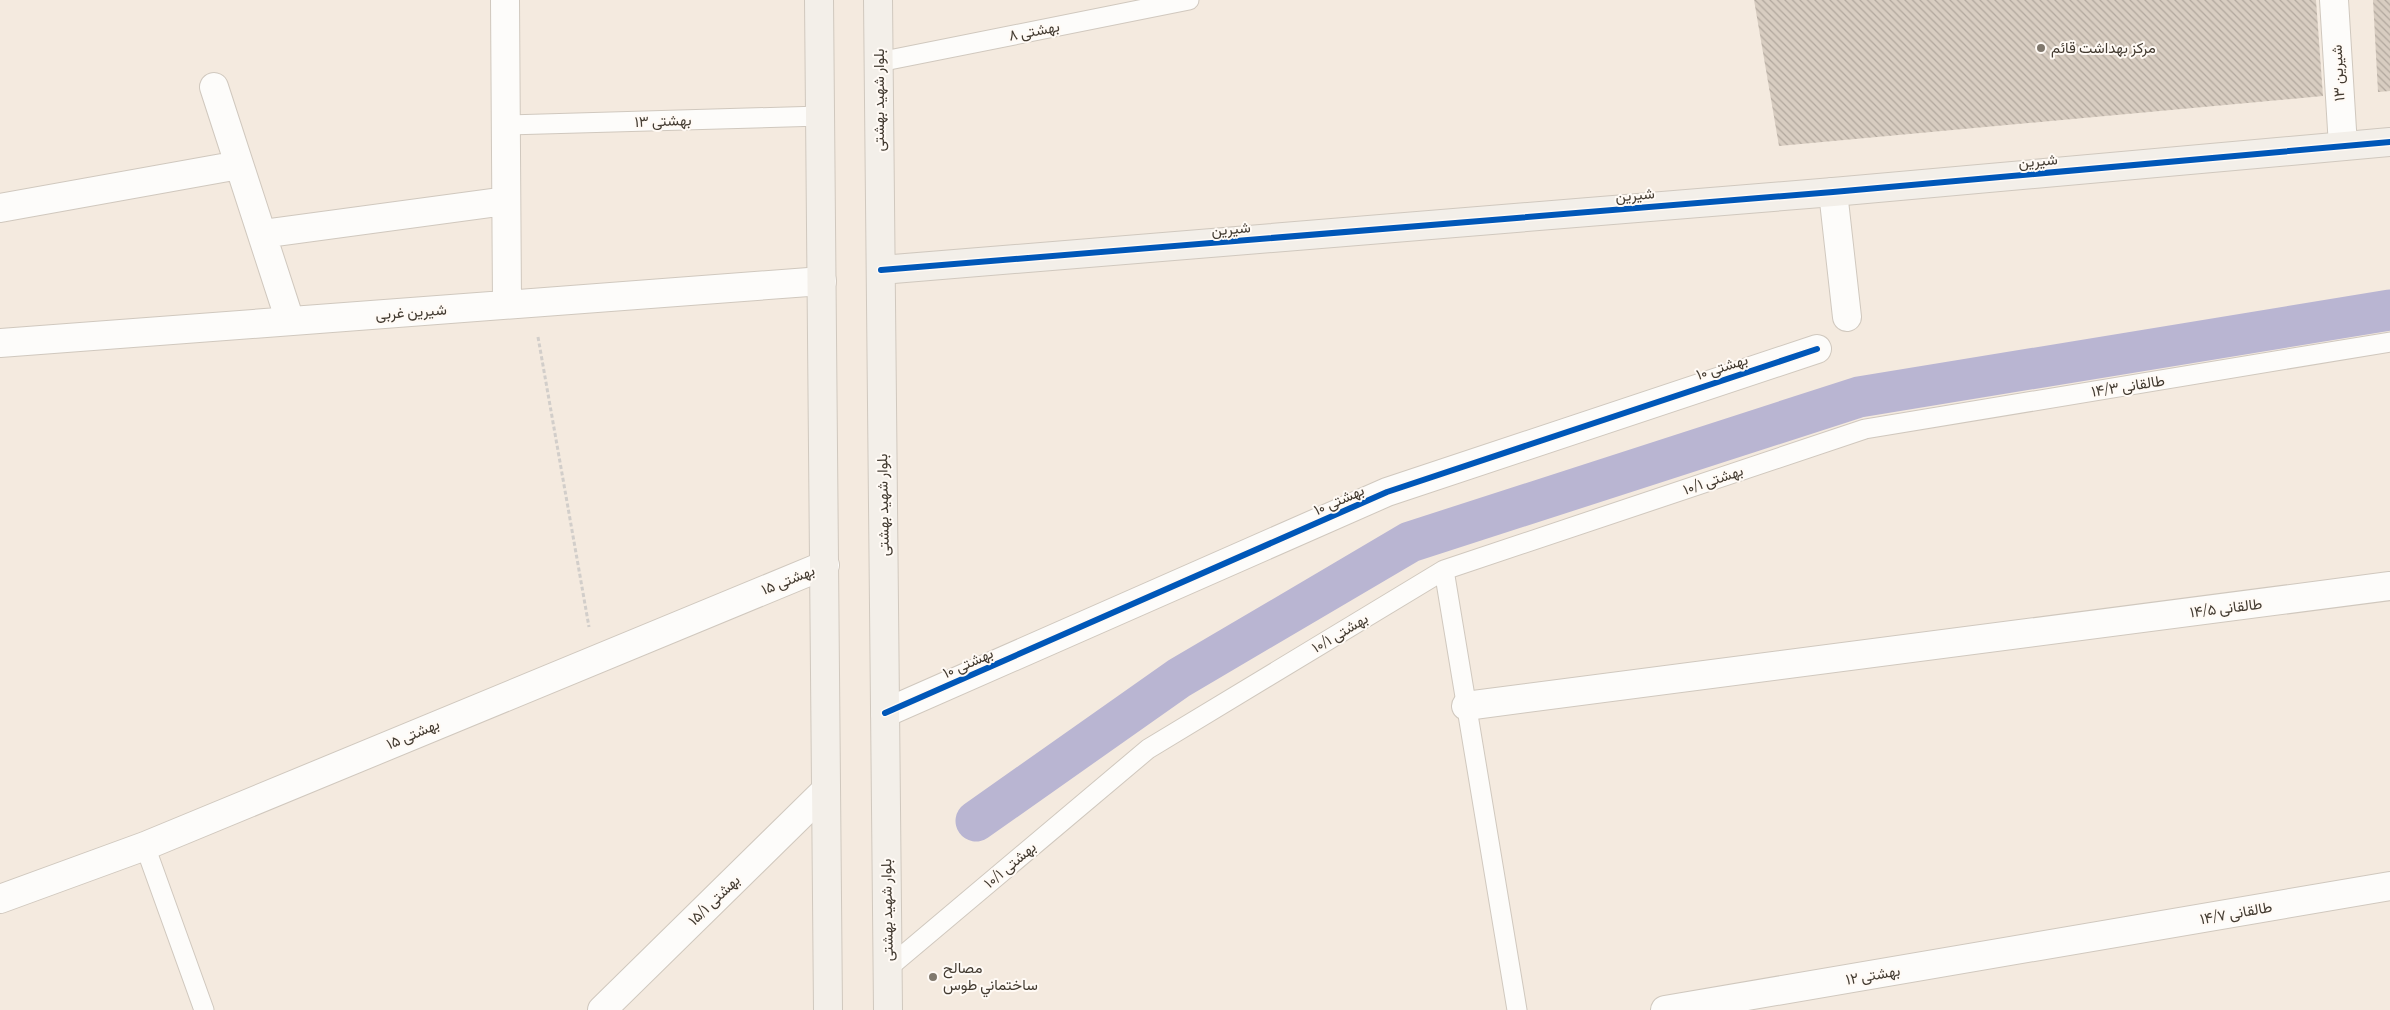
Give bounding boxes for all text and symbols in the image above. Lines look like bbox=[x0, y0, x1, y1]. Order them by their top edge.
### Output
street label: بهشتی ۸ bbox=[1007, 17, 1061, 46]
place label: مرکز بهداشت قائم bbox=[2051, 39, 2156, 58]
marker: مرکز بهداشت قائم bbox=[2035, 42, 2047, 54]
street label: شیرین ۱۳ bbox=[2328, 44, 2349, 102]
street label: بلوار شهید بهشتی bbox=[870, 49, 889, 151]
street label: بهشتی ۱۳ bbox=[634, 111, 692, 132]
street label: شیرین bbox=[2017, 150, 2059, 173]
street label: شیرین bbox=[1614, 184, 1656, 207]
street label: شیرین bbox=[1210, 218, 1252, 241]
street label: شیرین غربی bbox=[375, 301, 447, 324]
street label: بهشتی ۱۰ bbox=[1694, 350, 1750, 385]
street label: طالقانی ۱۴/۳ bbox=[2090, 371, 2166, 402]
street label: بلوار شهید بهشتی bbox=[873, 453, 894, 557]
street label: بهشتی ۱۰/۱ bbox=[1681, 461, 1746, 500]
street label: بهشتی ۱۰ bbox=[1311, 481, 1367, 520]
street label: بهشتی ۱۵ bbox=[759, 561, 818, 600]
street label: طالقانی ۱۴/۵ bbox=[2189, 595, 2264, 622]
street label: بهشتی ۱۰/۱ bbox=[1309, 609, 1372, 658]
street label: بهشتی ۱۰ bbox=[940, 644, 996, 683]
street label: بهشتی ۱۵ bbox=[384, 715, 443, 754]
street label: بهشتی ۱۰/۱ bbox=[980, 838, 1040, 893]
street label: بلوار شهید بهشتی bbox=[877, 858, 898, 962]
street label: بهشتی ۱۵/۱ bbox=[684, 871, 744, 930]
street label: طالقانی ۱۴/۷ bbox=[2199, 898, 2274, 929]
place label: مصالح ساختماني طوس bbox=[943, 959, 1038, 998]
street label: بهشتی ۱۲ bbox=[1844, 961, 1902, 990]
marker: مصالح ساختماني طوس bbox=[927, 971, 939, 983]

